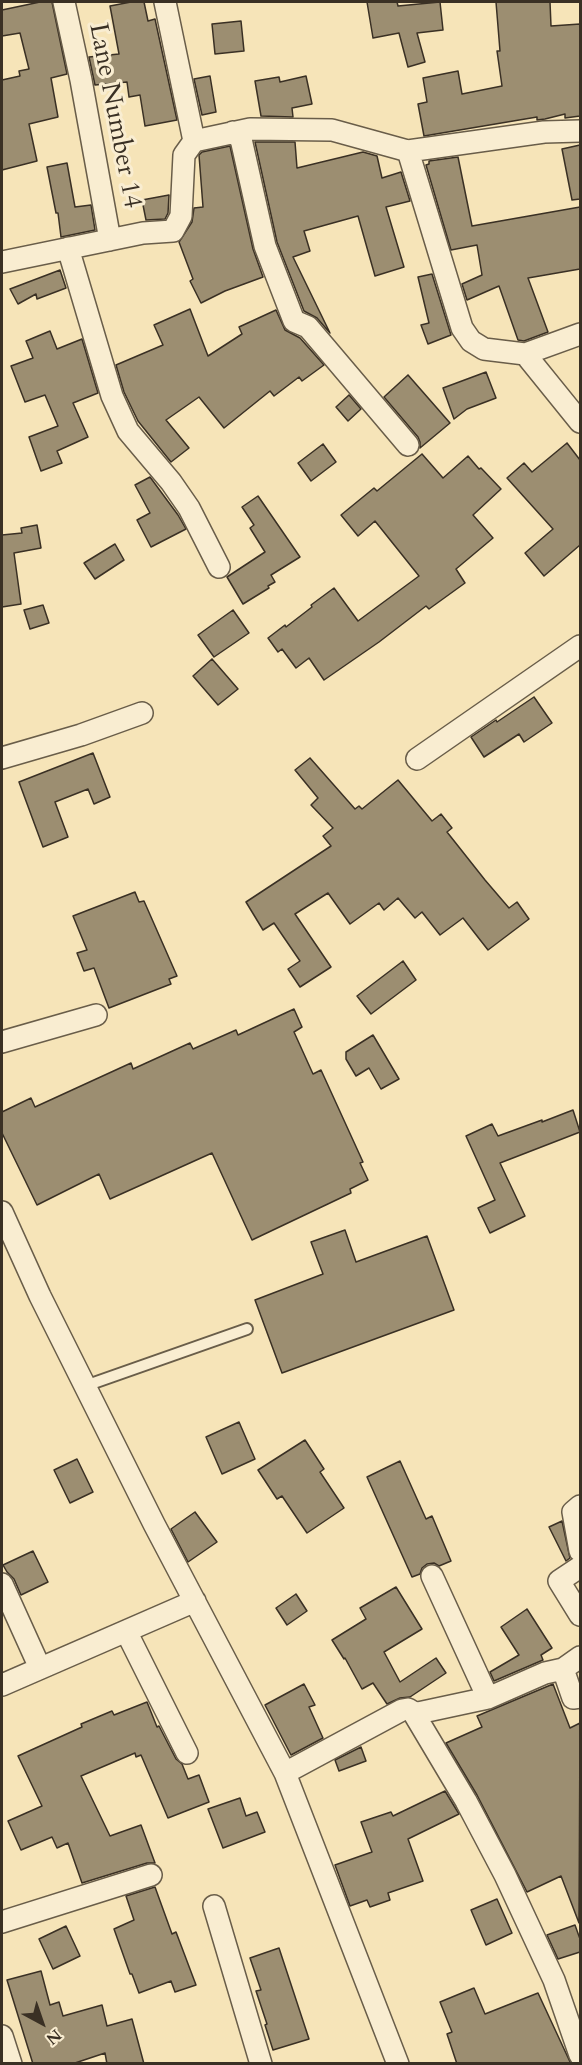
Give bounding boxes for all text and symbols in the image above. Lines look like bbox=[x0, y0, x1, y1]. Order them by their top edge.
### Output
street label: Lane Number 14 bbox=[81, 21, 147, 211]
north arrow bbox=[12, 1993, 72, 2053]
text: N bbox=[41, 2024, 66, 2050]

